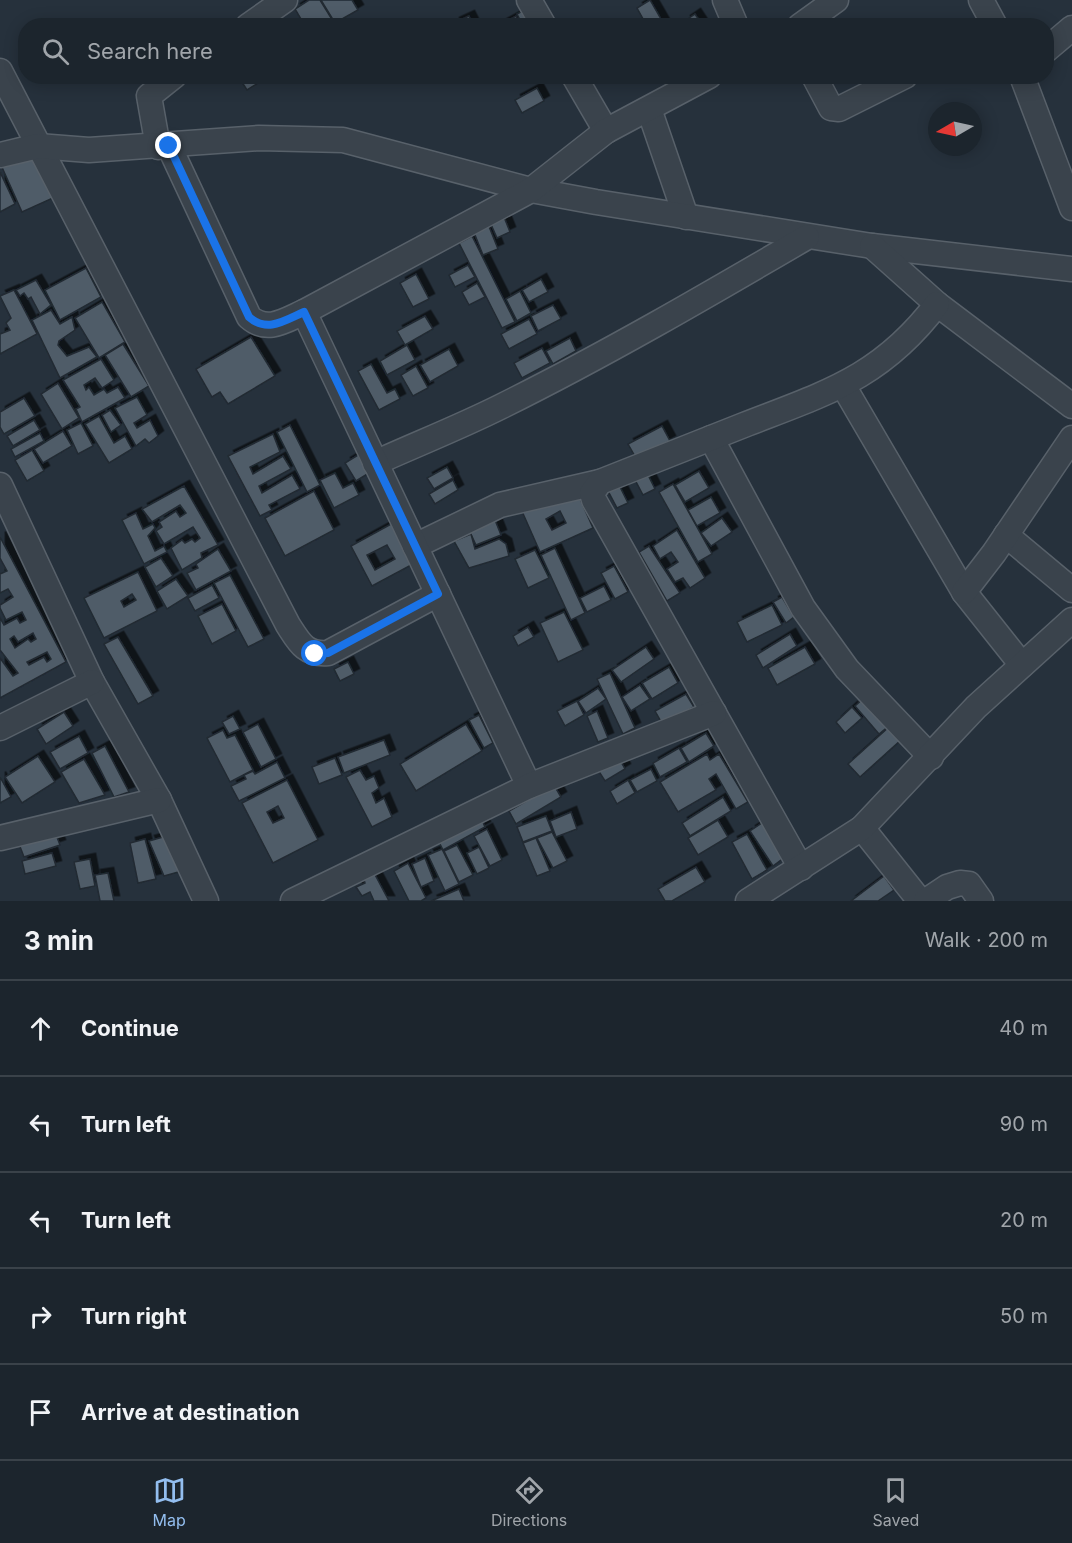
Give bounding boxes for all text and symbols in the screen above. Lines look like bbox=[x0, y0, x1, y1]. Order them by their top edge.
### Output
search box bbox=[18, 18, 1054, 84]
icon: search bbox=[39, 35, 72, 68]
text: Search here bbox=[87, 38, 213, 64]
north arrow bbox=[928, 102, 982, 156]
route end bbox=[155, 132, 181, 158]
route start bbox=[301, 640, 327, 666]
text: 3 min bbox=[24, 925, 94, 956]
text: Walk · 200 m bbox=[925, 928, 1048, 952]
icon: ahead bbox=[24, 1012, 57, 1045]
text: Continue bbox=[81, 1015, 179, 1041]
text: 40 m bbox=[999, 1016, 1048, 1040]
icon: left bbox=[24, 1108, 57, 1141]
text: Turn left bbox=[81, 1111, 171, 1137]
text: 90 m bbox=[1000, 1112, 1048, 1136]
icon: left bbox=[24, 1204, 57, 1237]
text: Turn left bbox=[81, 1207, 171, 1233]
text: 20 m bbox=[1000, 1208, 1048, 1232]
icon: right bbox=[24, 1300, 57, 1333]
text: Turn right bbox=[81, 1303, 187, 1329]
text: 50 m bbox=[1000, 1304, 1048, 1328]
icon: arrive bbox=[24, 1396, 57, 1429]
text: Arrive at destination bbox=[81, 1399, 300, 1425]
tab: Map bbox=[153, 1474, 186, 1530]
tab: Directions bbox=[491, 1474, 567, 1530]
tab: Saved bbox=[873, 1474, 919, 1530]

